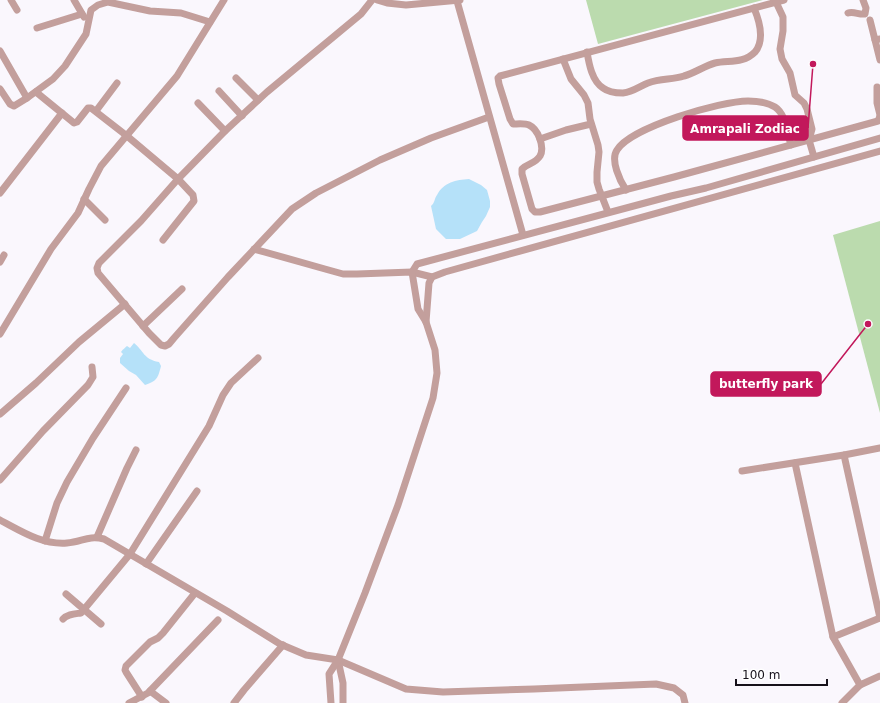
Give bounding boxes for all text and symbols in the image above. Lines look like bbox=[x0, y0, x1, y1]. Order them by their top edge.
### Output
callout: Amrapali Zodiac bbox=[683, 116, 808, 140]
text: Amrapali Zodiac bbox=[690, 122, 800, 136]
callout: butterfly park bbox=[711, 372, 821, 396]
text: butterfly park bbox=[719, 377, 814, 391]
scale bar bbox=[736, 661, 827, 687]
text: 100 m bbox=[742, 668, 780, 682]

